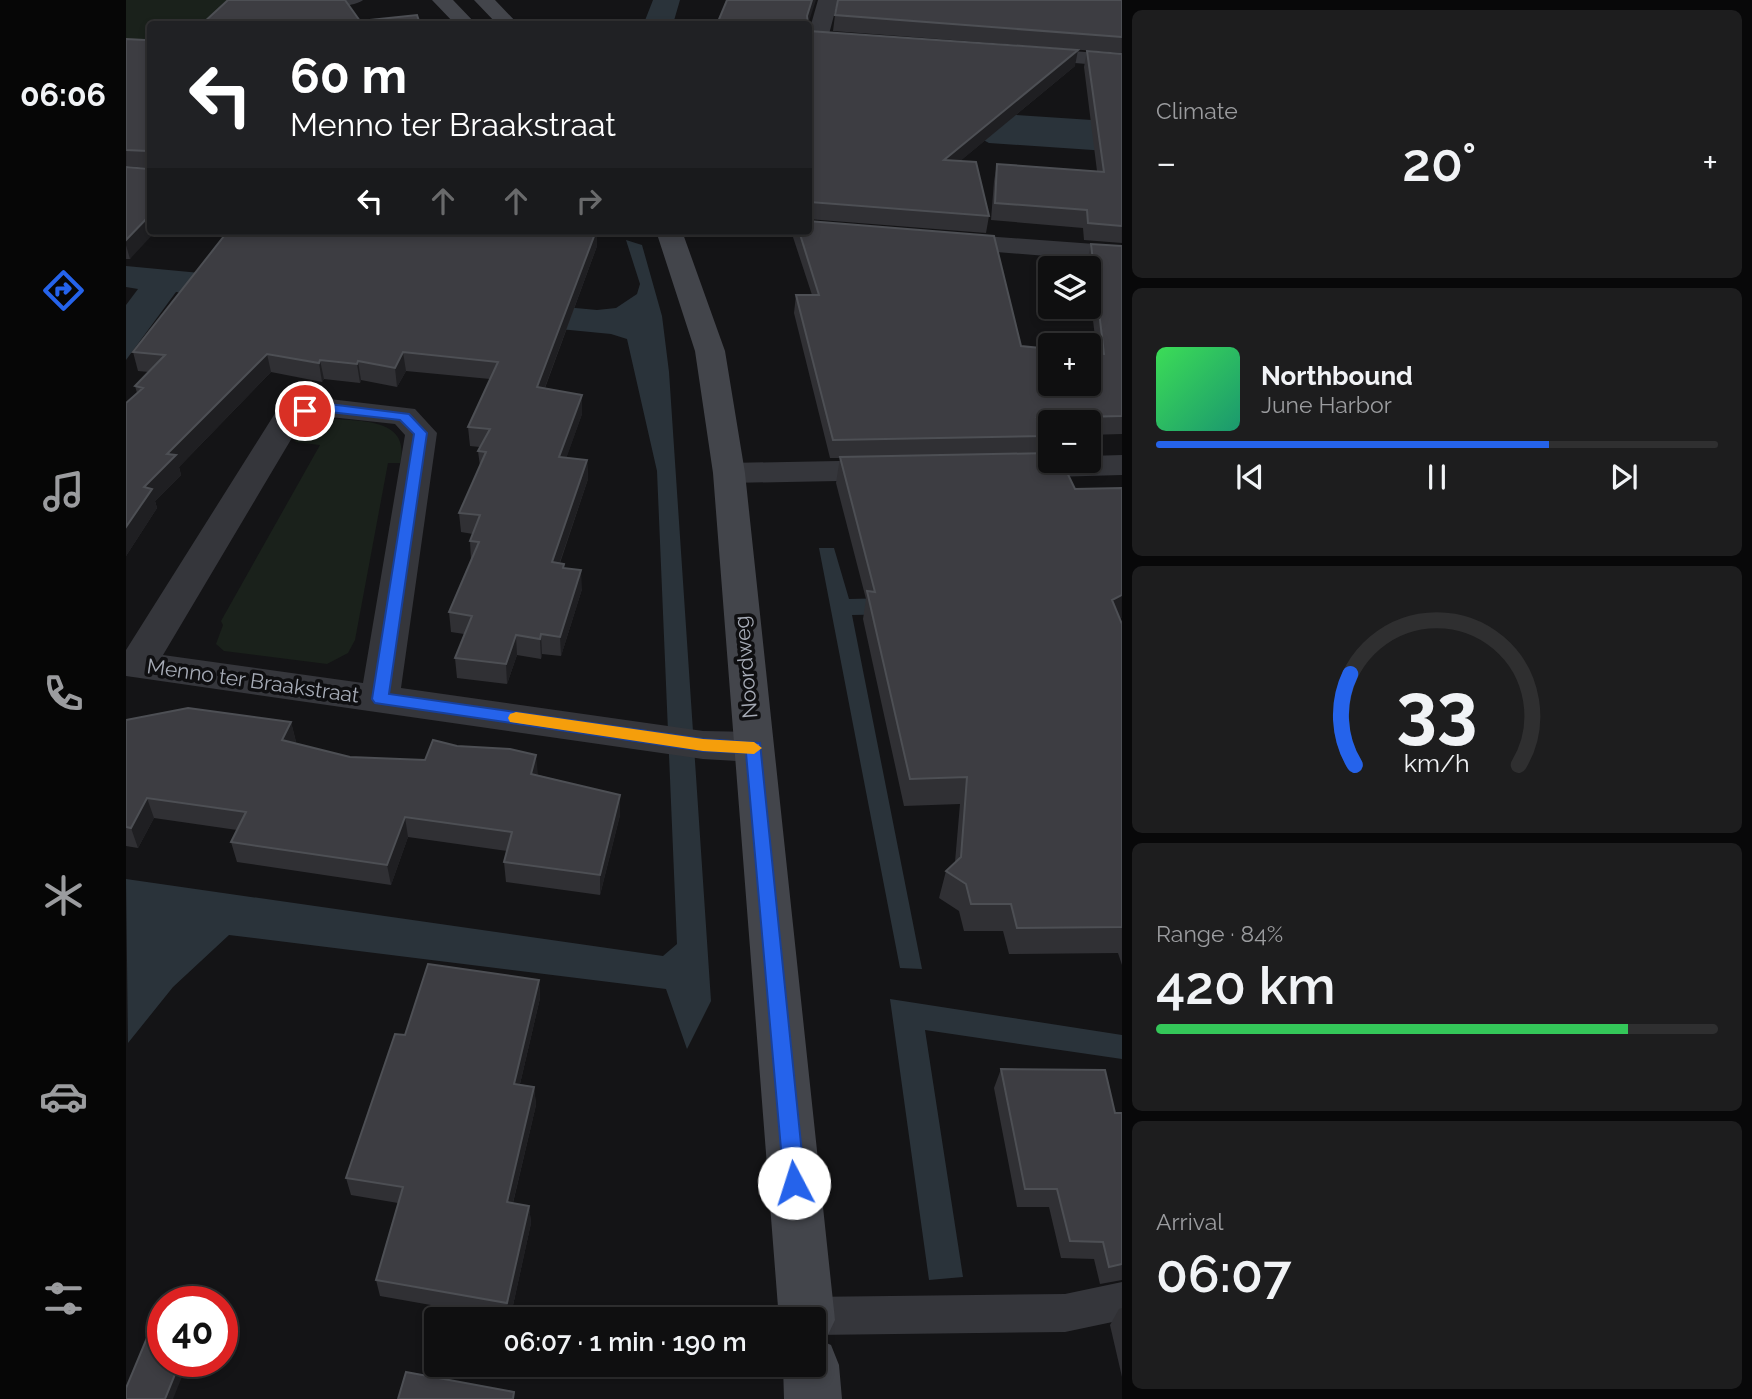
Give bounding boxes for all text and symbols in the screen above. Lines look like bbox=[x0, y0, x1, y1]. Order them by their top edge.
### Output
text: 60 m bbox=[290, 47, 407, 104]
icon: left bbox=[175, 49, 266, 140]
text: 06:06 bbox=[20, 76, 106, 113]
text: Climate bbox=[1156, 97, 1238, 124]
text: Menno ter Braakstraat bbox=[290, 106, 616, 143]
text: 20° bbox=[1402, 132, 1476, 193]
text: − bbox=[1156, 140, 1176, 185]
text: + bbox=[1702, 140, 1718, 185]
icon: left bbox=[351, 182, 389, 220]
icon: ahead bbox=[424, 182, 462, 220]
icon: ahead bbox=[497, 182, 535, 220]
icon: right bbox=[570, 182, 608, 220]
map controls bbox=[1038, 256, 1101, 473]
button: layers bbox=[1038, 256, 1101, 319]
icon: directions bbox=[39, 266, 88, 315]
button: + bbox=[1038, 333, 1101, 396]
text: Northbound bbox=[1261, 361, 1413, 391]
pin bbox=[275, 381, 335, 441]
text: June Harbor bbox=[1261, 391, 1392, 418]
icon: arrive bbox=[286, 392, 324, 430]
button: − bbox=[1038, 410, 1101, 473]
icon: previous bbox=[1231, 458, 1269, 496]
icon: pause bbox=[1418, 458, 1456, 496]
icon: next bbox=[1605, 458, 1643, 496]
icon: music bbox=[39, 467, 88, 516]
street label: Noordweg bbox=[729, 615, 762, 720]
street label: Menno ter Braakstraat bbox=[145, 653, 361, 708]
text: 33 bbox=[1396, 668, 1478, 753]
icon: phone bbox=[39, 669, 88, 718]
text: km/h bbox=[1404, 748, 1470, 778]
icon: climate bbox=[39, 871, 88, 920]
text: Range · 84% bbox=[1156, 920, 1283, 947]
text: 420 km bbox=[1156, 955, 1335, 1016]
icon: car bbox=[39, 1072, 88, 1121]
position arrow bbox=[757, 1146, 831, 1220]
text: Arrival bbox=[1156, 1208, 1223, 1235]
text: 06:07 bbox=[1156, 1243, 1292, 1304]
icon: filters bbox=[39, 1274, 88, 1323]
speed limit sign: 40 bbox=[147, 1286, 238, 1377]
text: 06:07 · 1 min · 190 m bbox=[503, 1327, 747, 1357]

